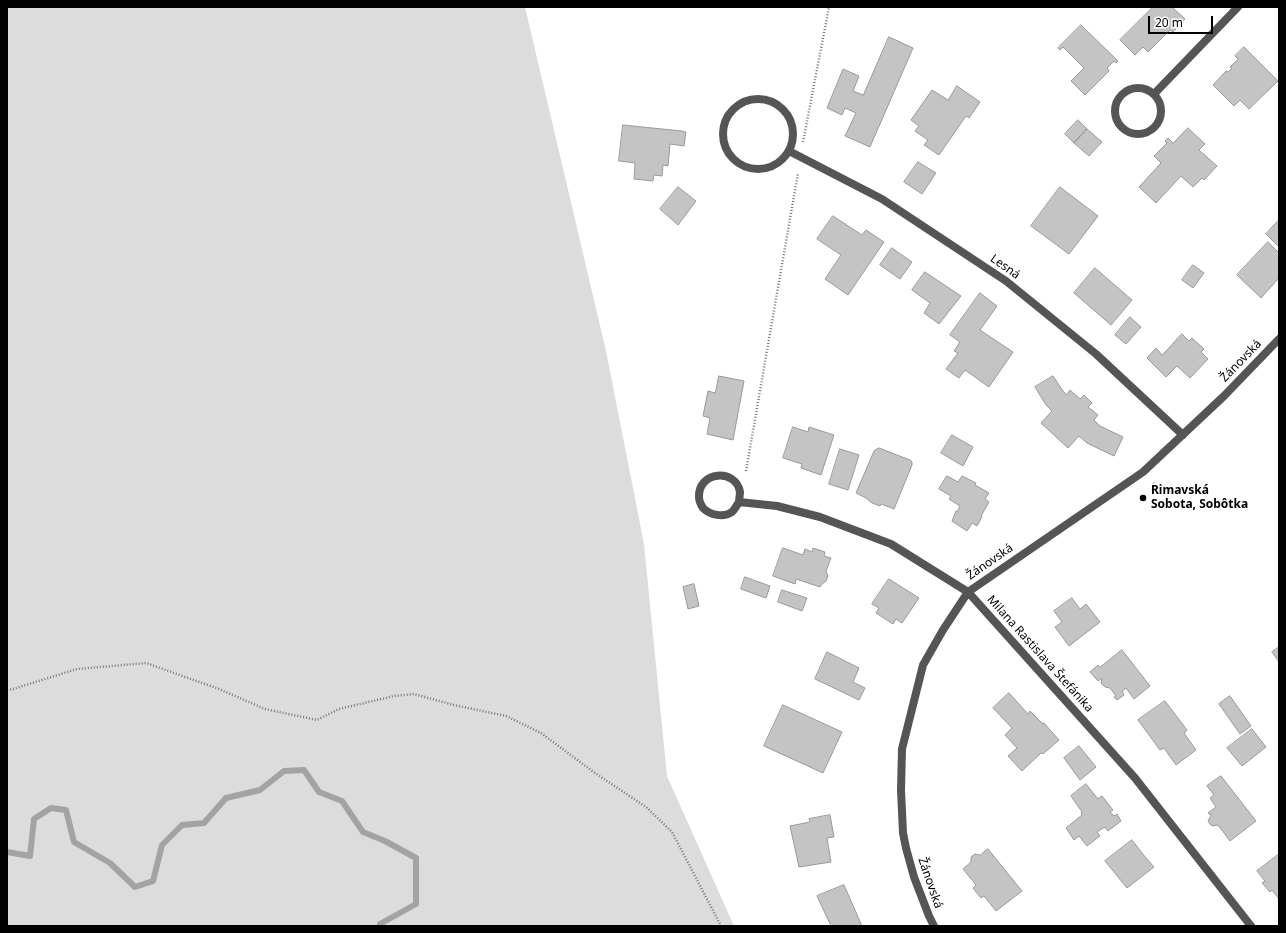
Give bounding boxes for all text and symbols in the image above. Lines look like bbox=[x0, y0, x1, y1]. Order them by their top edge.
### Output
scale bar bbox=[1150, 8, 1215, 34]
text: 20 m bbox=[1155, 14, 1183, 31]
street label: Lesná bbox=[987, 252, 1023, 282]
street label: Žánovská bbox=[1217, 337, 1265, 385]
place label: Rimavská Sobota, Sobôtka bbox=[1151, 484, 1248, 512]
marker: Rimavská Sobota, Sobôtka bbox=[1138, 493, 1148, 503]
street label: Žánovská bbox=[964, 541, 1016, 583]
street label: Milana Rastislava Štefánika bbox=[984, 593, 1096, 715]
street label: Žánovská bbox=[915, 856, 945, 910]

